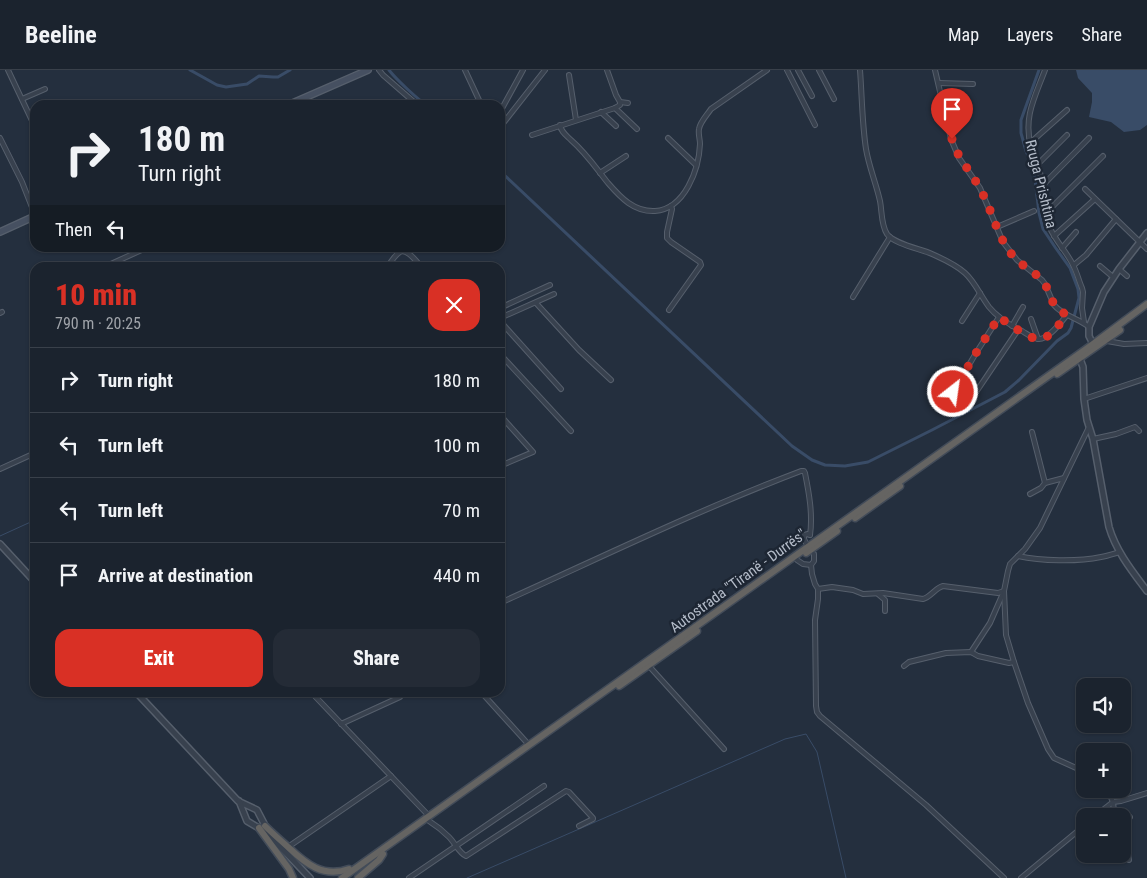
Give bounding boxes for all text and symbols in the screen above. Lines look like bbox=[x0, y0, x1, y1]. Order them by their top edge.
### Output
text: Beeline bbox=[25, 21, 97, 49]
text: Map bbox=[948, 24, 979, 45]
text: Layers bbox=[1007, 24, 1054, 45]
text: Share bbox=[1082, 24, 1122, 45]
pin bbox=[931, 88, 973, 139]
icon: arrive bbox=[938, 95, 966, 123]
text: 180 m bbox=[138, 119, 225, 160]
icon: right bbox=[55, 120, 120, 185]
street label: Rruga Prishtina bbox=[1021, 138, 1061, 230]
text: Turn right bbox=[138, 161, 221, 186]
icon: left bbox=[102, 215, 130, 243]
text: Then bbox=[55, 218, 92, 241]
text: 10 min bbox=[55, 277, 137, 312]
button: close bbox=[428, 279, 480, 331]
text: 790 m · 20:25 bbox=[55, 314, 141, 333]
position arrow bbox=[926, 365, 978, 417]
icon: right bbox=[55, 366, 83, 394]
text: Turn right bbox=[98, 369, 173, 392]
text: 180 m bbox=[433, 369, 480, 392]
icon: left bbox=[55, 431, 83, 459]
text: Turn left bbox=[98, 434, 163, 457]
text: 100 m bbox=[433, 434, 480, 457]
icon: left bbox=[55, 496, 83, 524]
text: Turn left bbox=[98, 499, 163, 522]
text: 70 m bbox=[443, 499, 480, 522]
street label: Autostrada "Tiranë - Durrës" bbox=[666, 525, 810, 637]
icon: arrive bbox=[55, 561, 83, 589]
text: Arrive at destination bbox=[98, 564, 253, 587]
text: 440 m bbox=[433, 564, 480, 587]
button: Exit bbox=[55, 629, 263, 687]
button: Share bbox=[273, 629, 480, 687]
map controls bbox=[1076, 678, 1131, 863]
button: sound bbox=[1076, 678, 1131, 733]
button: + bbox=[1076, 743, 1131, 798]
button: − bbox=[1076, 808, 1131, 863]

